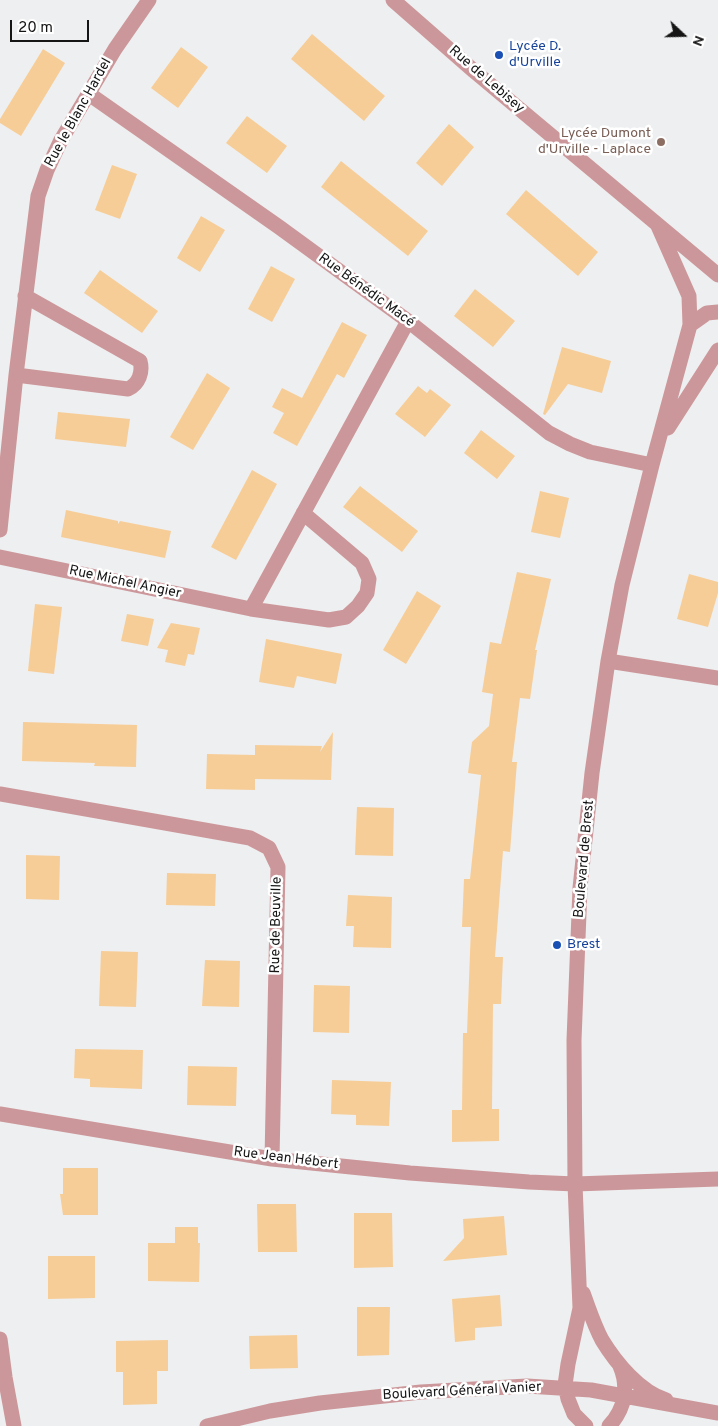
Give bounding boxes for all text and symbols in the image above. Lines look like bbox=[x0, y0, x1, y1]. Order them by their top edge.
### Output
scale bar bbox=[12, 10, 91, 42]
north arrow bbox=[658, 10, 708, 60]
text: 20 m bbox=[18, 19, 53, 38]
text: N bbox=[688, 33, 707, 48]
place label: Lycée D. d'Urville bbox=[509, 39, 561, 72]
street label: Rue de Lebisey bbox=[445, 43, 527, 117]
marker: Lycée D. d'Urville bbox=[493, 49, 505, 61]
street label: Rue le Blanc Hardel bbox=[42, 56, 116, 170]
place label: Lycée Dumont d'Urville - Laplace bbox=[538, 126, 651, 158]
marker: Lycée Dumont d'Urville - Laplace bbox=[655, 136, 667, 148]
street label: Rue Bénédic Macé bbox=[315, 250, 417, 332]
street label: Rue Michel Angier bbox=[67, 563, 183, 603]
street label: Boulevard de Brest bbox=[571, 799, 599, 919]
street label: Rue de Beuville bbox=[268, 876, 286, 974]
place label: Brest bbox=[567, 937, 600, 953]
marker: Brest bbox=[551, 939, 563, 951]
street label: Rue Jean Hébert bbox=[233, 1144, 339, 1174]
street label: Boulevard Général Vanier bbox=[382, 1379, 542, 1405]

